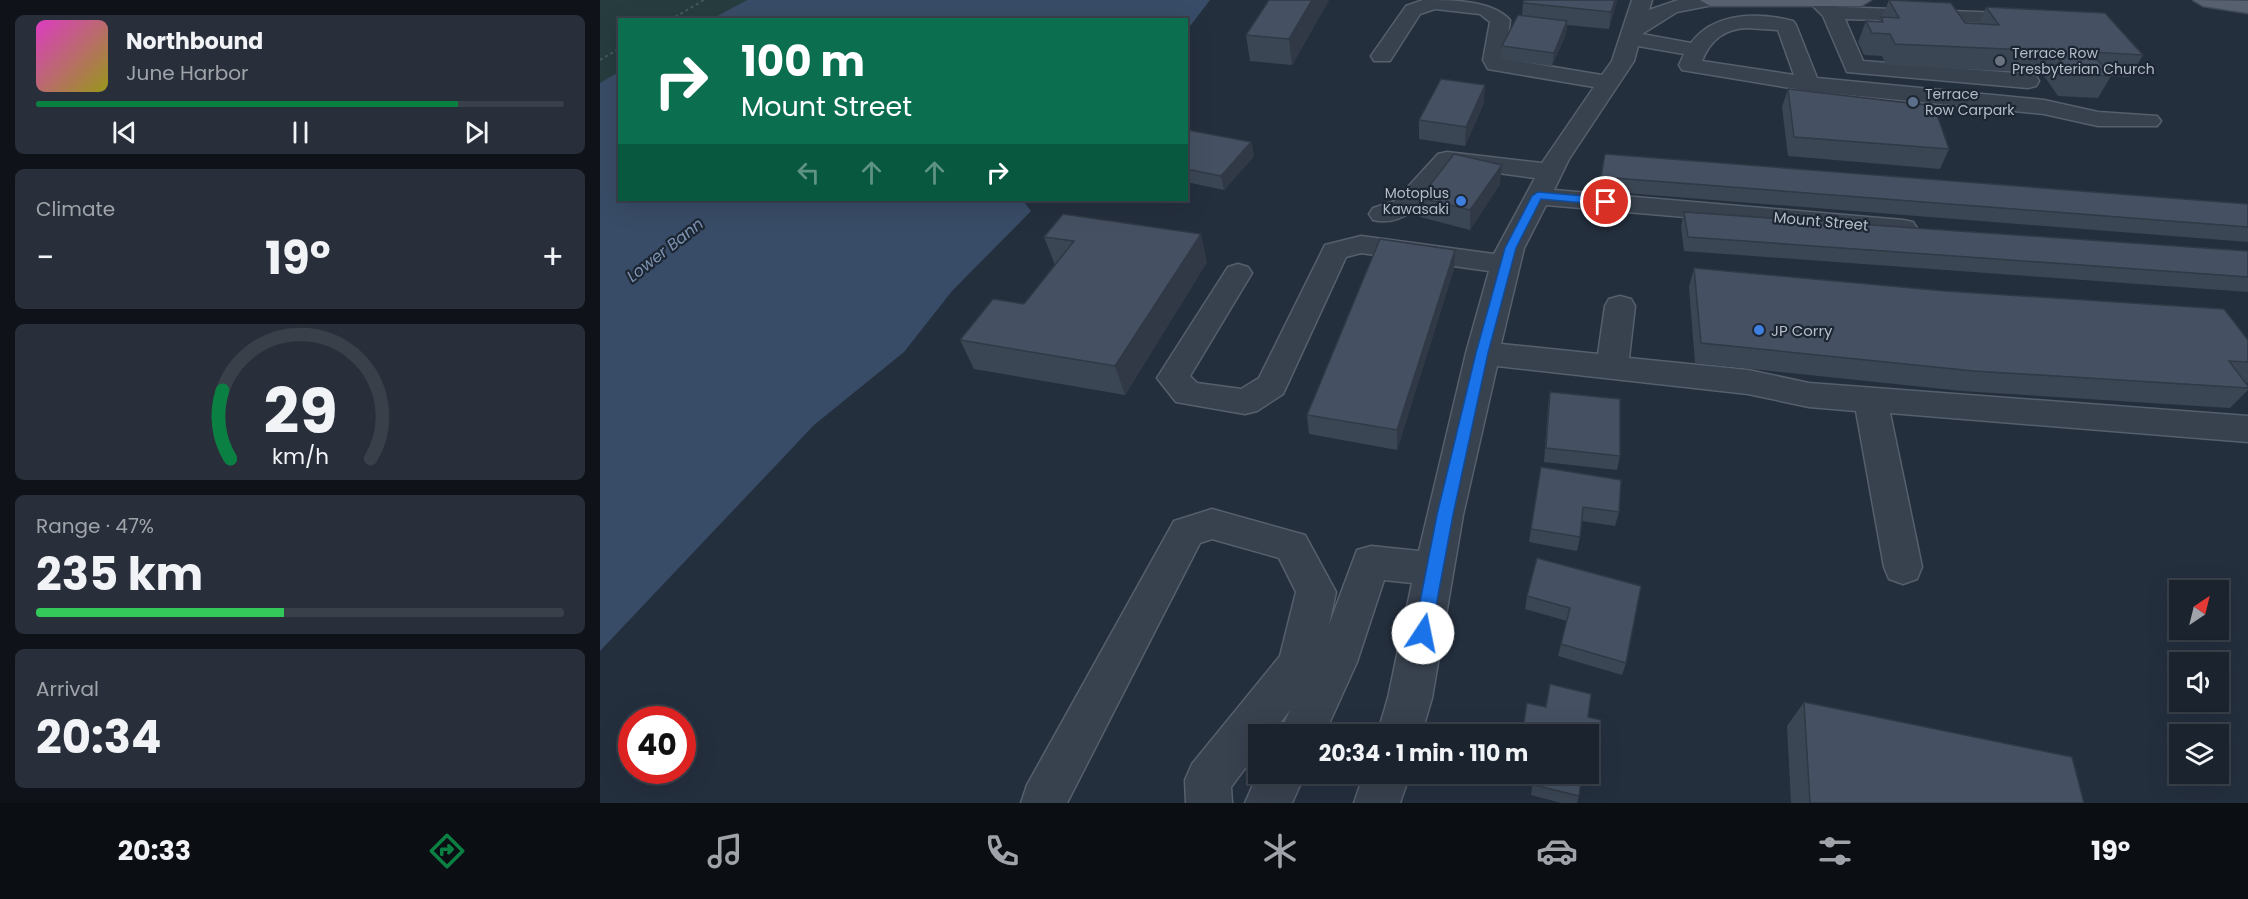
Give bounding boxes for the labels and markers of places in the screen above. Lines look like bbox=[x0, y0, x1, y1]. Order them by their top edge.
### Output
place label: Terrace Row Presbyterian Church bbox=[2012, 43, 2155, 79]
marker: Terrace Row Presbyterian Church bbox=[1993, 54, 2007, 68]
place label: Terrace Row Carpark bbox=[1925, 84, 2015, 120]
marker: Terrace Row Carpark bbox=[1906, 95, 1920, 109]
pin bbox=[1580, 176, 1631, 227]
place label: Motoplus Kawasaki bbox=[1383, 183, 1449, 219]
marker: Motoplus Kawasaki bbox=[1454, 194, 1468, 208]
place label: JP Corry bbox=[1771, 320, 1833, 341]
marker: JP Corry bbox=[1752, 323, 1766, 337]

